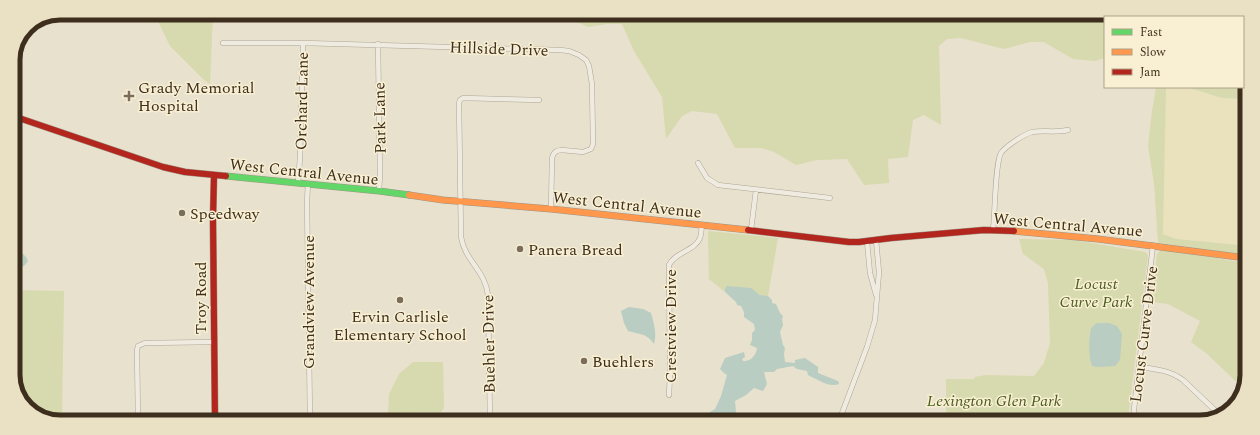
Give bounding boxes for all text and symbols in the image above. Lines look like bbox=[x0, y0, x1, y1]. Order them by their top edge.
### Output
legend bbox=[1104, 16, 1244, 88]
text: Fast bbox=[1140, 23, 1162, 42]
street label: Hillside Drive bbox=[449, 35, 549, 63]
text: Slow bbox=[1140, 43, 1166, 62]
street label: Orchard Lane bbox=[289, 52, 315, 150]
text: Jam bbox=[1140, 63, 1161, 82]
place label: Grady Memorial Hospital bbox=[138, 76, 255, 118]
street label: Park Lane bbox=[367, 82, 393, 154]
marker: Grady Memorial Hospital bbox=[123, 90, 135, 102]
street label: West Central Avenue bbox=[228, 152, 380, 192]
street label: West Central Avenue bbox=[551, 185, 703, 225]
place label: Speedway bbox=[190, 202, 261, 226]
street label: West Central Avenue bbox=[992, 207, 1144, 243]
marker: Speedway bbox=[177, 208, 187, 218]
street label: Grandview Avenue bbox=[297, 235, 321, 369]
place label: Panera Bread bbox=[528, 238, 623, 262]
marker: Panera Bread bbox=[515, 244, 525, 254]
street label: Troy Road bbox=[189, 261, 213, 335]
street label: Locust Curve Drive bbox=[1124, 264, 1164, 404]
street label: Crestview Drive bbox=[659, 269, 683, 383]
park label: Locust Curve Park bbox=[1060, 272, 1133, 314]
marker: Ervin Carlisle Elementary School bbox=[395, 295, 405, 305]
street label: Buehler Drive bbox=[476, 295, 502, 393]
place label: Ervin Carlisle Elementary School bbox=[333, 305, 467, 347]
place label: Buehlers bbox=[592, 350, 654, 374]
marker: Buehlers bbox=[579, 356, 589, 366]
park label: Lexington Glen Park bbox=[927, 389, 1062, 413]

